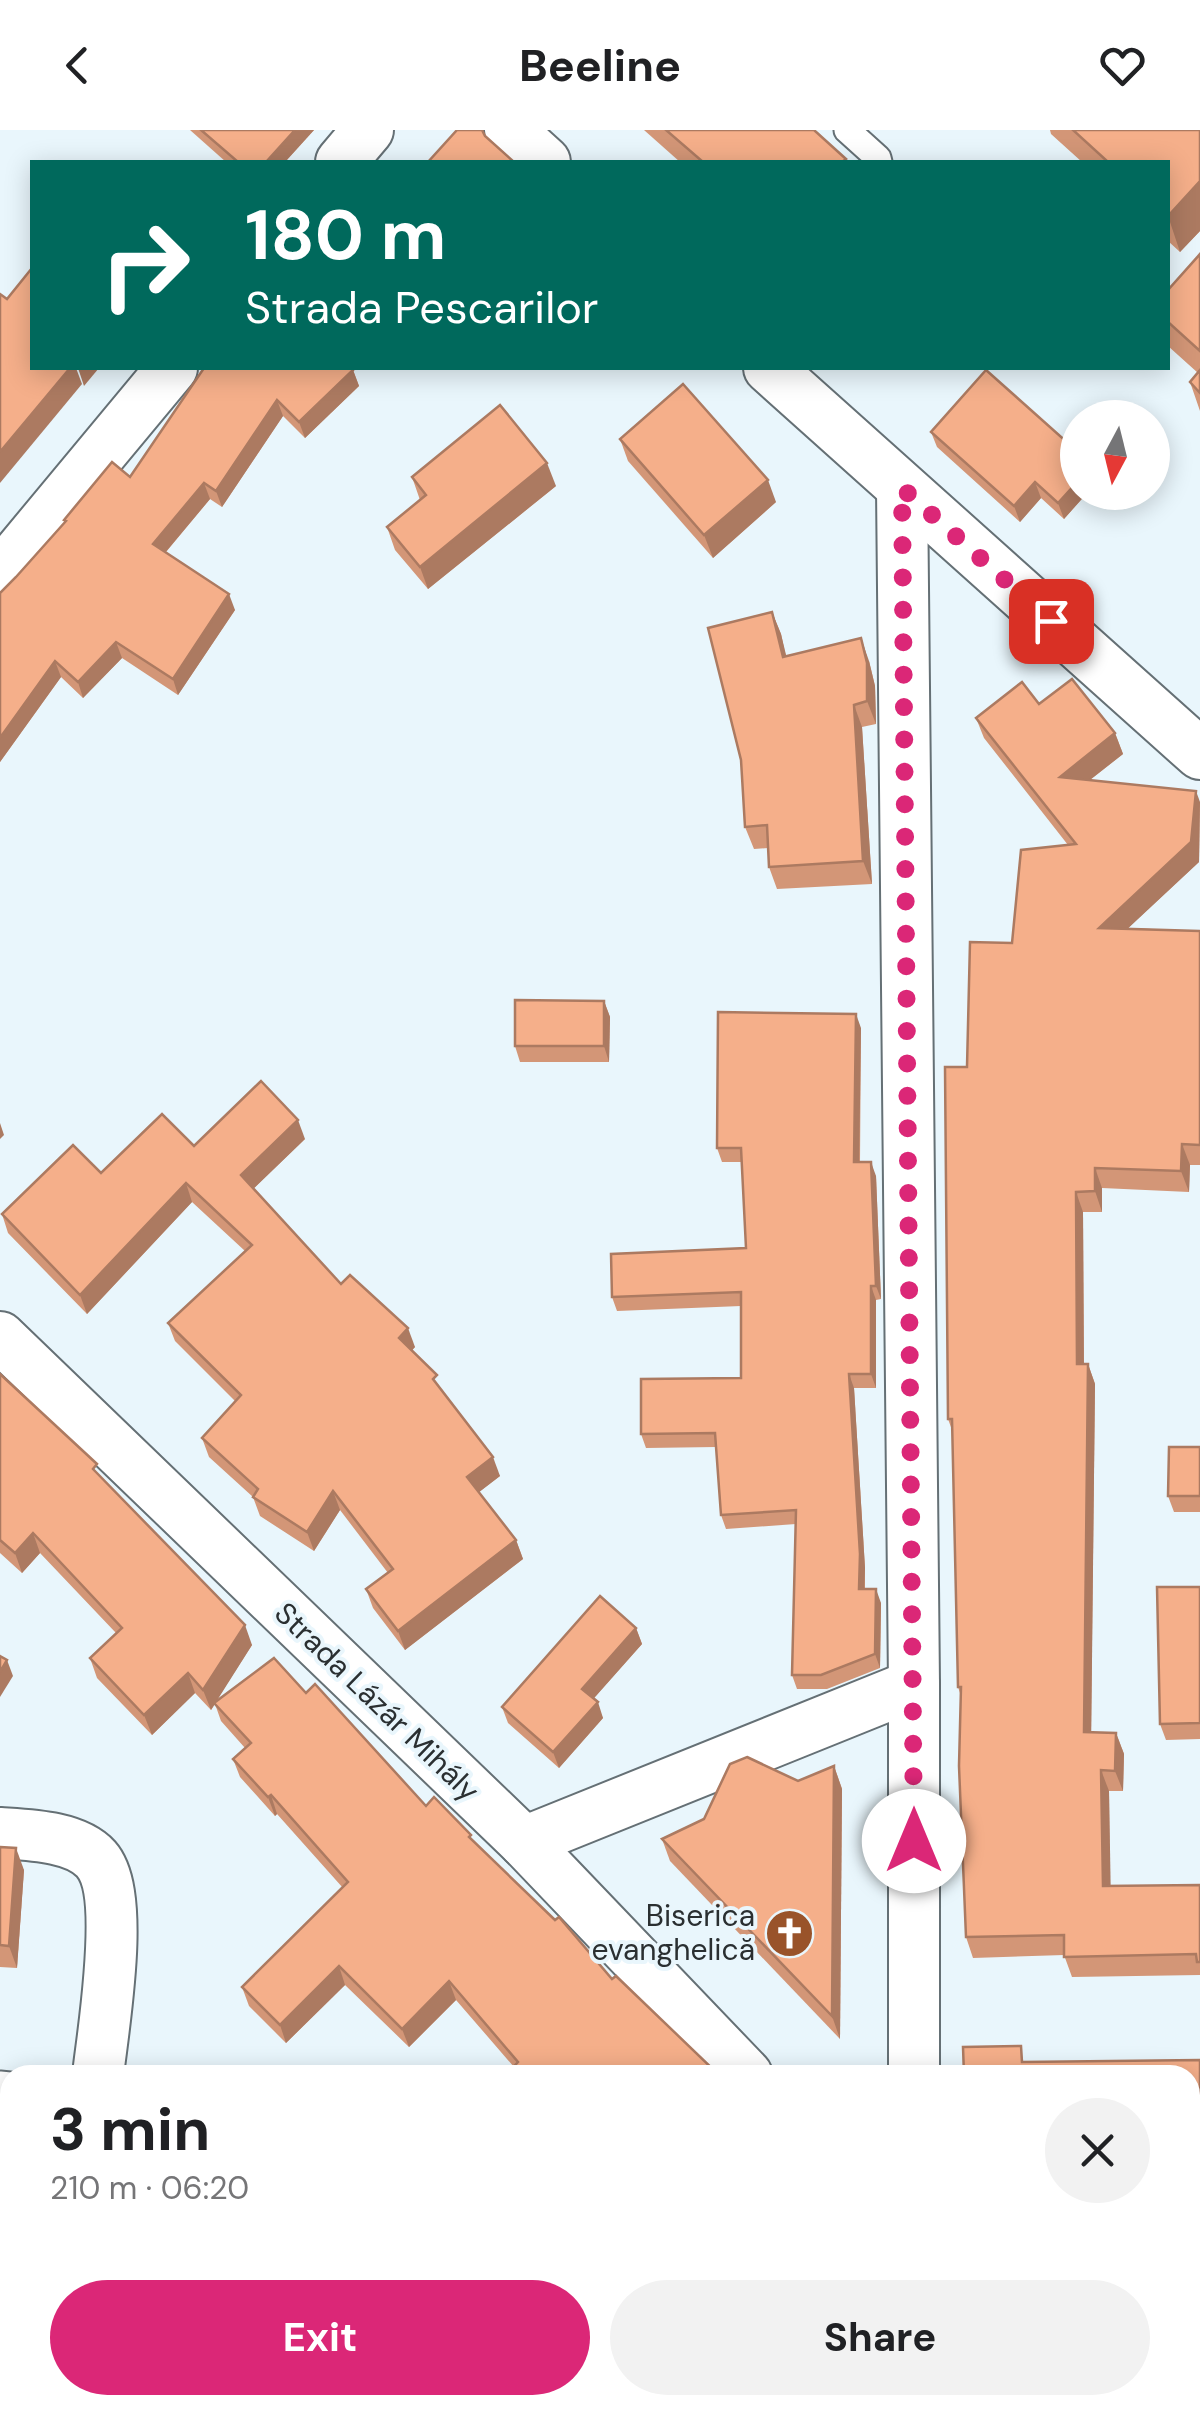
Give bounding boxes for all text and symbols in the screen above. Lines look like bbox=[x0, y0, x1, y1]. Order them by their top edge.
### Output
text: Beeline bbox=[519, 36, 681, 95]
icon: back bbox=[50, 38, 105, 93]
icon: heart bbox=[1095, 38, 1150, 93]
text: 180 m bbox=[245, 190, 446, 281]
icon: right bbox=[80, 200, 210, 330]
text: Strada Pescarilor bbox=[245, 278, 599, 337]
north arrow bbox=[1060, 400, 1170, 510]
map controls bbox=[1060, 400, 1170, 510]
pin bbox=[1009, 579, 1094, 664]
icon: arrive bbox=[1024, 594, 1079, 649]
street label: Strada Lázár Mihály bbox=[267, 1594, 488, 1810]
position arrow bbox=[862, 1789, 966, 1893]
place label: Biserica evanghelică bbox=[592, 1896, 755, 1969]
church icon: Biserica evanghelică bbox=[764, 1907, 816, 1959]
text: 3 min bbox=[50, 2090, 210, 2169]
button: close bbox=[1045, 2098, 1150, 2203]
text: 210 m · 06:20 bbox=[50, 2167, 249, 2209]
button: Exit bbox=[50, 2280, 590, 2395]
button: Share bbox=[610, 2280, 1150, 2395]

